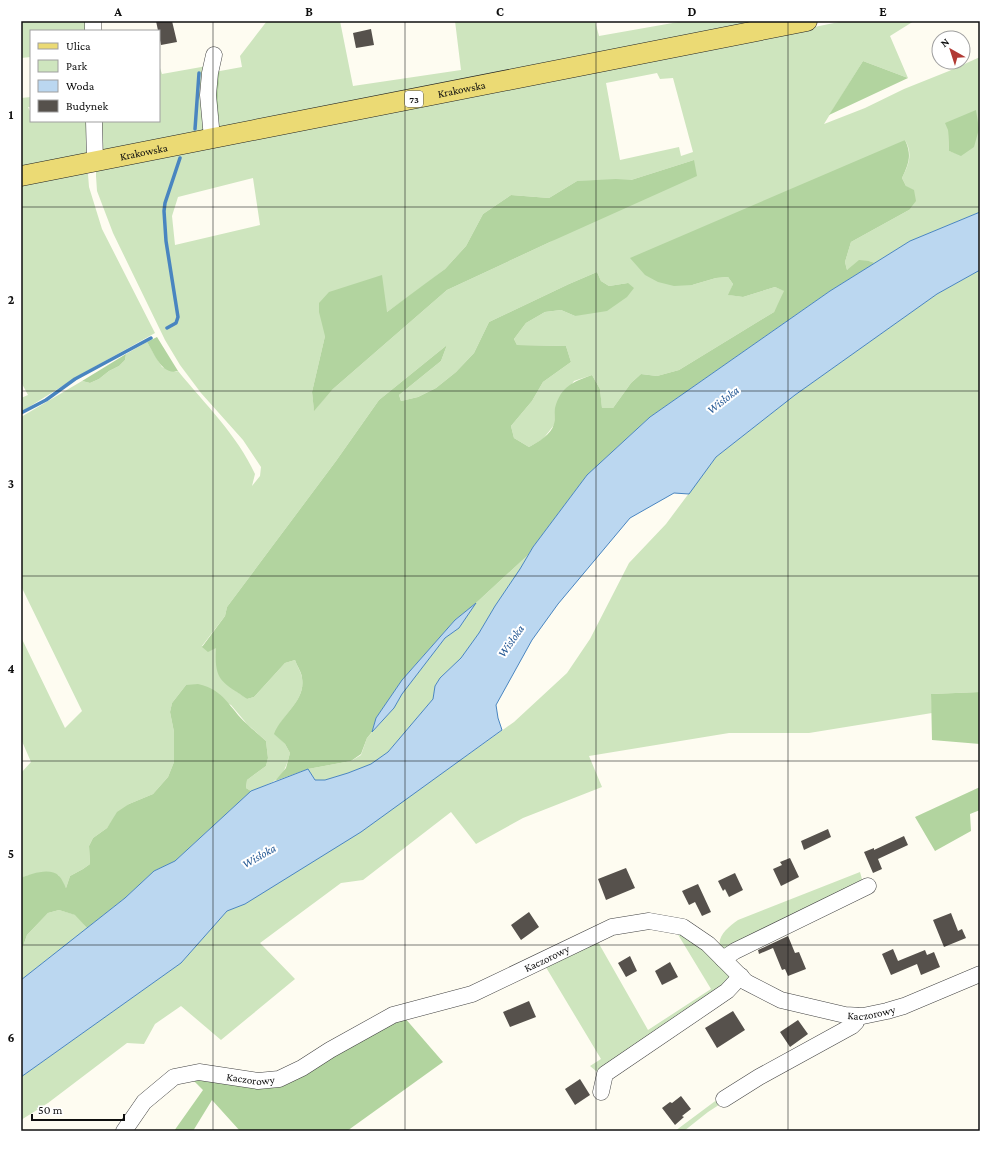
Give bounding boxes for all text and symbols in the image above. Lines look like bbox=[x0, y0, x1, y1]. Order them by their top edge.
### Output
text: A bbox=[113, 4, 122, 19]
text: B bbox=[305, 4, 313, 19]
text: C bbox=[496, 4, 504, 19]
text: D bbox=[688, 4, 697, 19]
text: E bbox=[879, 4, 887, 19]
legend bbox=[30, 30, 160, 122]
north arrow bbox=[931, 30, 971, 70]
text: N bbox=[938, 35, 952, 49]
text: Ulica bbox=[66, 39, 91, 53]
text: Park bbox=[66, 59, 88, 73]
text: Woda bbox=[66, 79, 95, 93]
street label: Krakowska bbox=[437, 79, 486, 100]
road number: 73 bbox=[405, 91, 423, 107]
text: Budynek bbox=[66, 99, 109, 113]
text: 1 bbox=[9, 107, 14, 122]
street label: Krakowska bbox=[119, 141, 169, 162]
text: 2 bbox=[8, 292, 15, 307]
water label: Wisłoka bbox=[704, 383, 742, 417]
text: 3 bbox=[8, 476, 14, 491]
water label: Wisłoka bbox=[495, 622, 527, 660]
text: 4 bbox=[7, 661, 15, 676]
water label: Wisłoka bbox=[240, 841, 279, 871]
text: 5 bbox=[8, 846, 14, 861]
street label: Kaczorowy bbox=[522, 942, 572, 974]
street label: Kaczorowy bbox=[847, 1003, 898, 1022]
text: 6 bbox=[7, 1030, 15, 1045]
street label: Kaczorowy bbox=[226, 1070, 276, 1087]
scale bar bbox=[32, 1096, 124, 1122]
text: 50 m bbox=[38, 1103, 63, 1117]

